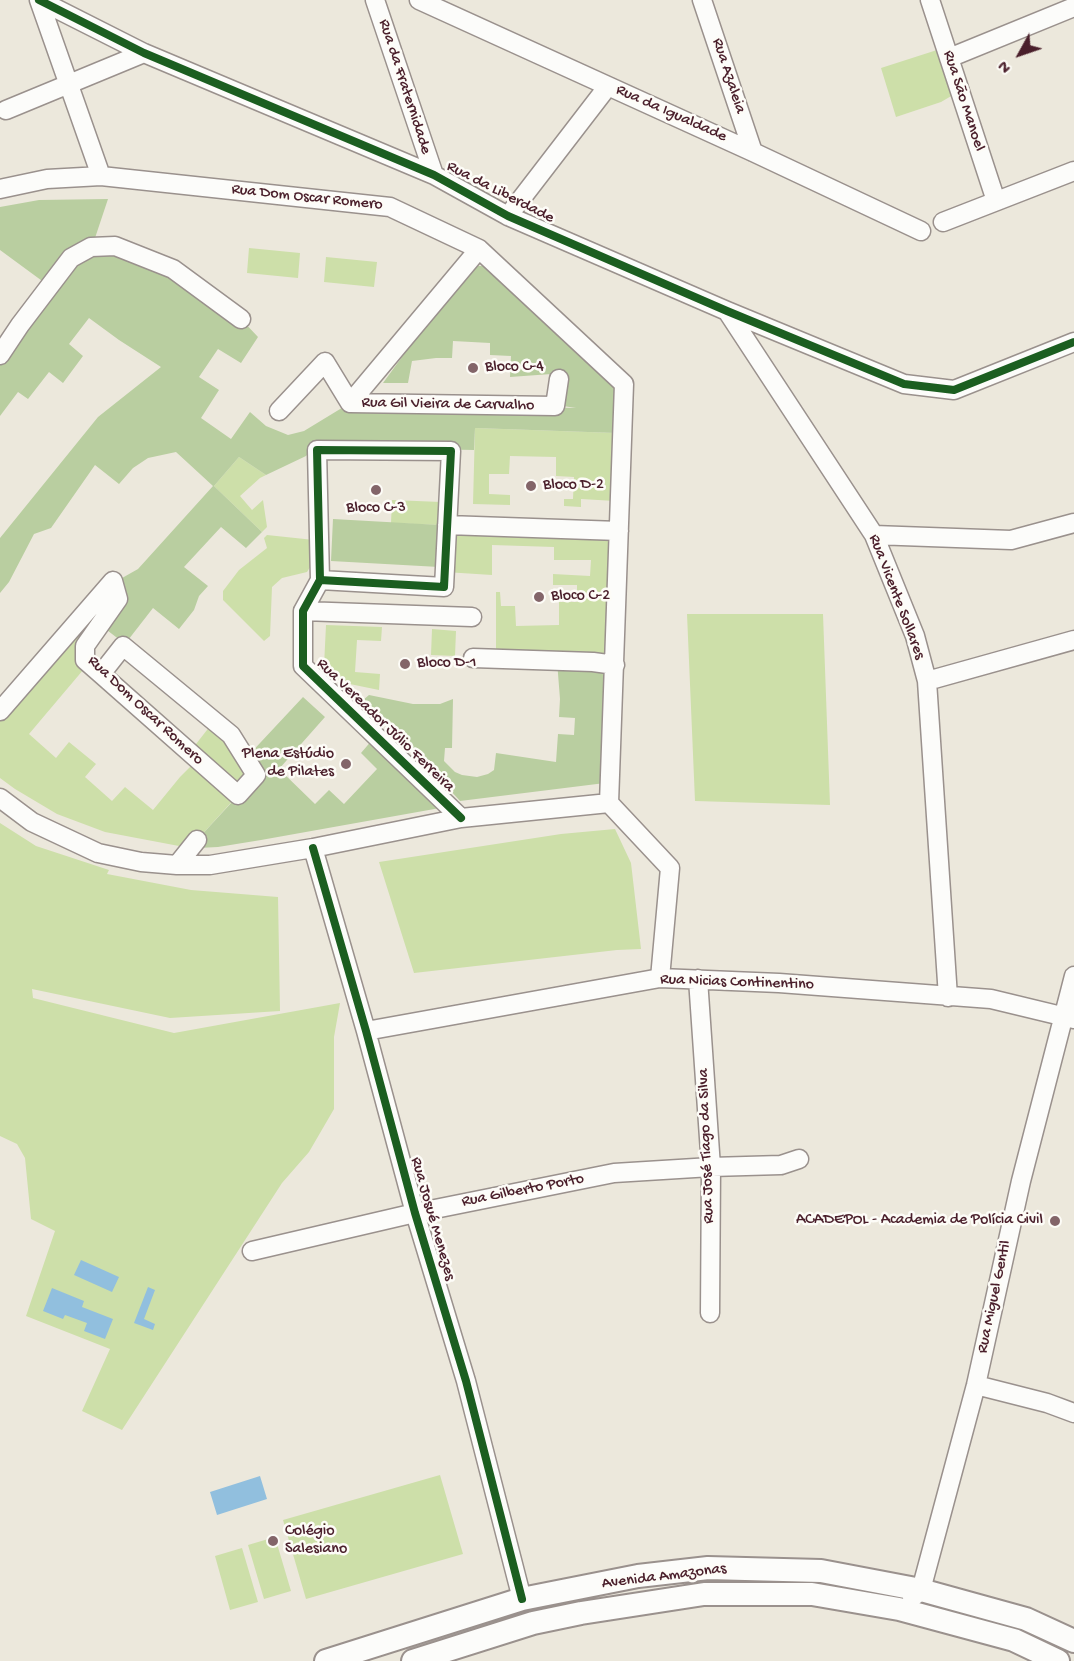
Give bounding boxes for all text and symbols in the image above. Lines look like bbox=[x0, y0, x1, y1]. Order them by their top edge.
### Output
street label: Rua da Fraternidade bbox=[373, 17, 435, 157]
north arrow bbox=[990, 24, 1050, 84]
street label: Rua Azaleia bbox=[707, 36, 749, 116]
street label: Rua São Manoel bbox=[938, 48, 988, 154]
text: N bbox=[995, 56, 1016, 76]
street label: Rua da Igualdade bbox=[613, 81, 729, 147]
street label: Rua da Liberdade bbox=[443, 158, 557, 228]
street label: Rua Dom Oscar Romero bbox=[230, 181, 384, 215]
place label: Bloco C-4 bbox=[485, 358, 544, 378]
marker: Bloco C-4 bbox=[466, 361, 480, 375]
street label: Rua Gil Vieira de Carvalho bbox=[361, 394, 535, 416]
place label: Bloco D-2 bbox=[543, 476, 604, 496]
marker: Bloco D-2 bbox=[524, 479, 538, 493]
marker: Bloco C-3 bbox=[369, 483, 383, 497]
place label: Bloco C-3 bbox=[346, 499, 406, 519]
street label: Rua Vicente Sollares bbox=[863, 532, 929, 662]
place label: Bloco C-2 bbox=[551, 587, 610, 607]
marker: Bloco C-2 bbox=[532, 590, 546, 604]
street label: Rua Dom Oscar Romero bbox=[83, 652, 207, 770]
place label: Bloco D-1 bbox=[417, 654, 476, 674]
street label: Rua Vereador Júlio Ferreira bbox=[312, 655, 458, 797]
marker: Bloco D-1 bbox=[398, 657, 412, 671]
place label: Plena Estúdio de Pilates bbox=[242, 745, 334, 783]
marker: Plena Estúdio de Pilates bbox=[339, 757, 353, 771]
street label: Rua Nicias Continentino bbox=[660, 971, 814, 995]
street label: Rua José Tiago da Silva bbox=[695, 1068, 719, 1224]
street label: Rua Josué Menezes bbox=[405, 1155, 459, 1283]
street label: Rua Gilberto Porto bbox=[460, 1170, 586, 1212]
place label: ACADEPOL - Academia de Polícia Civil bbox=[796, 1211, 1043, 1231]
marker: ACADEPOL - Academia de Polícia Civil bbox=[1048, 1214, 1062, 1228]
street label: Rua Miguel Gentil bbox=[974, 1239, 1016, 1355]
place label: Colégio Salesiano bbox=[285, 1522, 347, 1560]
marker: Colégio Salesiano bbox=[266, 1534, 280, 1548]
street label: Avenida Amazonas bbox=[601, 1560, 727, 1594]

